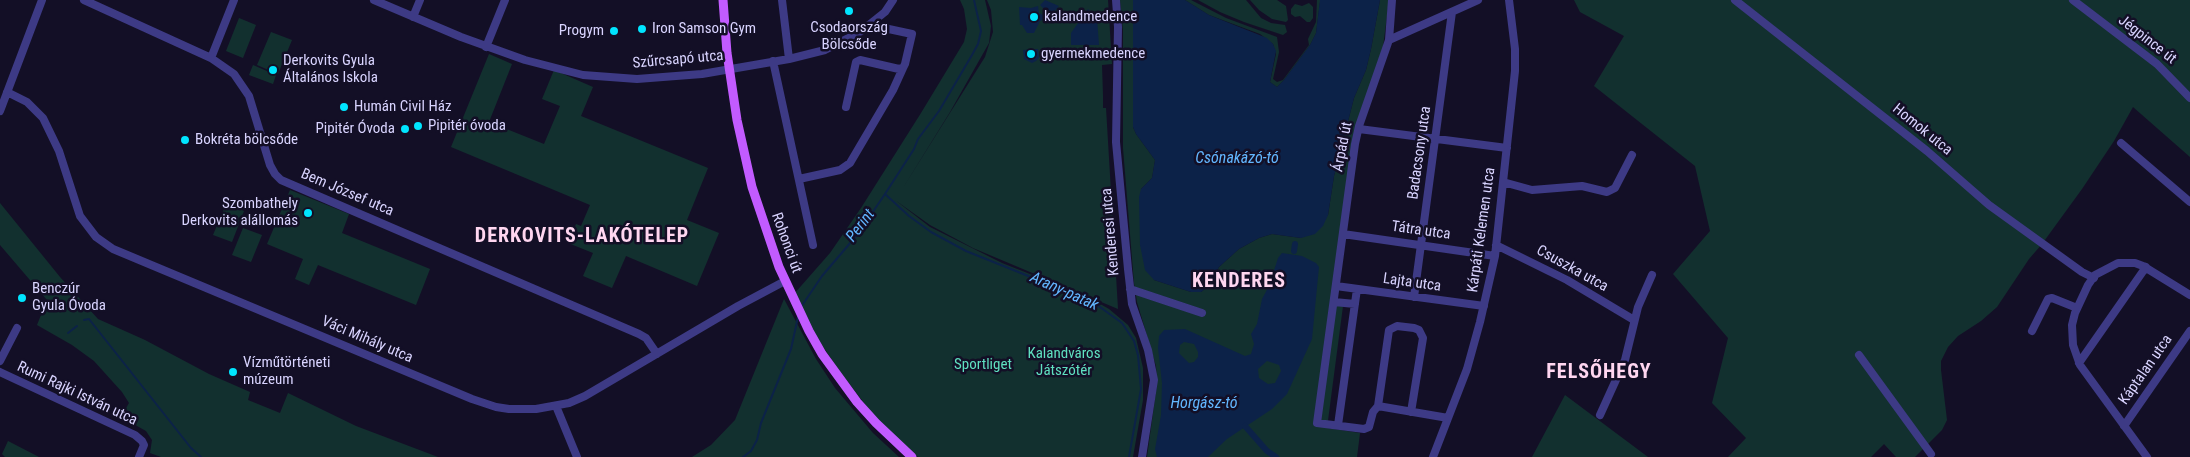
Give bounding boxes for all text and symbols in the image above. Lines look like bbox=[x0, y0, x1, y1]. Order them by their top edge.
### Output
marker: Csodaország Bölcsőde bbox=[843, 5, 855, 17]
place label: kalandmedence bbox=[1044, 8, 1137, 26]
marker: kalandmedence bbox=[1028, 11, 1040, 23]
street label: Jégpince út bbox=[2114, 12, 2180, 68]
place label: Csodaország Bölcsőde bbox=[810, 19, 888, 54]
place label: Iron Samson Gym bbox=[652, 20, 756, 38]
place label: Progym bbox=[559, 22, 604, 40]
marker: Iron Samson Gym bbox=[636, 23, 648, 35]
marker: Progym bbox=[608, 25, 620, 37]
place label: gyermekmedence bbox=[1041, 45, 1145, 63]
street label: Szűrcsapó utca bbox=[632, 47, 724, 73]
marker: gyermekmedence bbox=[1025, 48, 1037, 60]
place label: Derkovits Gyula Általános Iskola bbox=[283, 52, 378, 87]
marker: Derkovits Gyula Általános Iskola bbox=[267, 64, 279, 76]
place label: Humán Civil Ház bbox=[354, 98, 452, 116]
street label: Homok utca bbox=[1888, 100, 1956, 160]
marker: Humán Civil Ház bbox=[338, 101, 350, 113]
street label: Badacsony utca bbox=[1405, 105, 1435, 201]
place label: Pipitér óvoda bbox=[428, 117, 506, 135]
place label: Pipitér Óvoda bbox=[315, 120, 395, 138]
marker: Pipitér óvoda bbox=[412, 120, 424, 132]
street label: Árpád út bbox=[1329, 121, 1357, 173]
marker: Pipitér Óvoda bbox=[399, 123, 411, 135]
place label: Bokréta bölcsőde bbox=[195, 131, 298, 149]
marker: Bokréta bölcsőde bbox=[179, 134, 191, 146]
water label: Csónakázó-tó bbox=[1195, 149, 1279, 169]
street label: Bem József utca bbox=[298, 165, 396, 221]
street label: Kárpáti Kelemen utca bbox=[1464, 166, 1500, 294]
street label: Kenderesi utca bbox=[1098, 188, 1124, 276]
place label: Szombathely Derkovits alállomás bbox=[182, 195, 298, 230]
water label: Perint bbox=[842, 206, 880, 246]
marker: Szombathely Derkovits alállomás bbox=[302, 207, 314, 219]
street label: Rohonci út bbox=[767, 210, 805, 276]
street label: Tátra utca bbox=[1390, 218, 1452, 244]
district label: DERKOVITS-LAKÓTELEP bbox=[472, 225, 692, 249]
street label: Csuszka utca bbox=[1533, 242, 1611, 296]
water label: Arany-patak bbox=[1027, 268, 1101, 316]
district label: KENDERES bbox=[1191, 270, 1287, 294]
street label: Lajta utca bbox=[1382, 270, 1442, 296]
place label: Benczúr Gyula Óvoda bbox=[32, 280, 106, 315]
marker: Benczúr Gyula Óvoda bbox=[16, 292, 28, 304]
street label: Váci Mihály utca bbox=[319, 313, 415, 367]
street label: Káptalan utca bbox=[2115, 331, 2177, 409]
park label: Kalandváros Játszótér bbox=[1028, 345, 1100, 380]
place label: Vízműtörténeti múzeum bbox=[243, 354, 330, 389]
park label: Sportliget bbox=[954, 356, 1012, 374]
street label: Rumi Rajki István utca bbox=[14, 358, 140, 430]
district label: FELSŐHEGY bbox=[1545, 361, 1653, 385]
marker: Vízműtörténeti múzeum bbox=[227, 366, 239, 378]
water label: Horgász-tó bbox=[1170, 394, 1238, 414]

